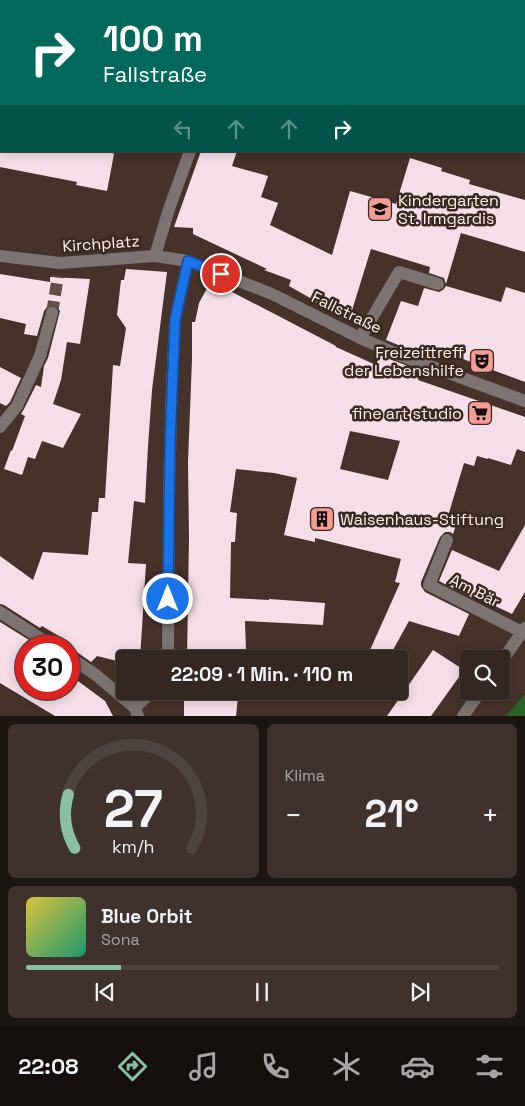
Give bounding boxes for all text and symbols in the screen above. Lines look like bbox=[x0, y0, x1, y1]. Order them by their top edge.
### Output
text: 100 m bbox=[103, 17, 203, 61]
icon: right bbox=[20, 20, 85, 85]
text: Fallstraße bbox=[103, 60, 207, 88]
icon: left bbox=[169, 115, 197, 143]
icon: ahead bbox=[222, 115, 250, 143]
icon: ahead bbox=[275, 115, 303, 143]
icon: right bbox=[328, 115, 356, 143]
place label: Kindergarten St. Irmgardis bbox=[398, 190, 499, 229]
school or university icon: Kindergarten St. Irmgardis bbox=[367, 196, 393, 222]
street label: Kirchplatz bbox=[62, 230, 140, 257]
pin bbox=[200, 253, 242, 295]
icon: arrive bbox=[207, 260, 235, 288]
street label: Fallstraße bbox=[308, 286, 385, 338]
place label: Freizeittreff der Lebenshilfe bbox=[344, 342, 464, 381]
theatre icon: Freizeittreff der Lebenshilfe bbox=[469, 348, 495, 374]
supermarket icon: fine art studio bbox=[467, 400, 493, 426]
place label: fine art studio bbox=[352, 403, 462, 424]
building icon: Waisenhaus-Stiftung bbox=[309, 506, 335, 532]
place label: Waisenhaus-Stiftung bbox=[340, 509, 504, 530]
street label: Am Bär bbox=[446, 569, 503, 612]
position arrow bbox=[141, 572, 193, 624]
speed limit sign: 30 bbox=[15, 635, 80, 700]
map controls bbox=[460, 650, 510, 700]
button: search bbox=[460, 650, 510, 700]
text: 22:09 · 1 Min. · 110 m bbox=[171, 662, 353, 687]
text: Klima bbox=[285, 765, 325, 786]
text: 27 bbox=[104, 776, 163, 842]
text: 21° bbox=[364, 790, 419, 838]
text: − bbox=[285, 797, 302, 833]
text: + bbox=[482, 797, 499, 833]
text: km/h bbox=[112, 835, 155, 858]
text: Blue Orbit bbox=[101, 904, 192, 929]
text: Sona bbox=[101, 929, 140, 950]
icon: previous bbox=[91, 978, 119, 1006]
icon: pause bbox=[248, 978, 276, 1006]
icon: next bbox=[406, 978, 434, 1006]
icon: directions bbox=[115, 1049, 150, 1084]
icon: music bbox=[186, 1049, 221, 1084]
icon: phone bbox=[258, 1049, 293, 1084]
icon: climate bbox=[329, 1049, 364, 1084]
icon: car bbox=[400, 1049, 435, 1084]
icon: filters bbox=[472, 1049, 507, 1084]
text: 22:08 bbox=[18, 1052, 78, 1080]

